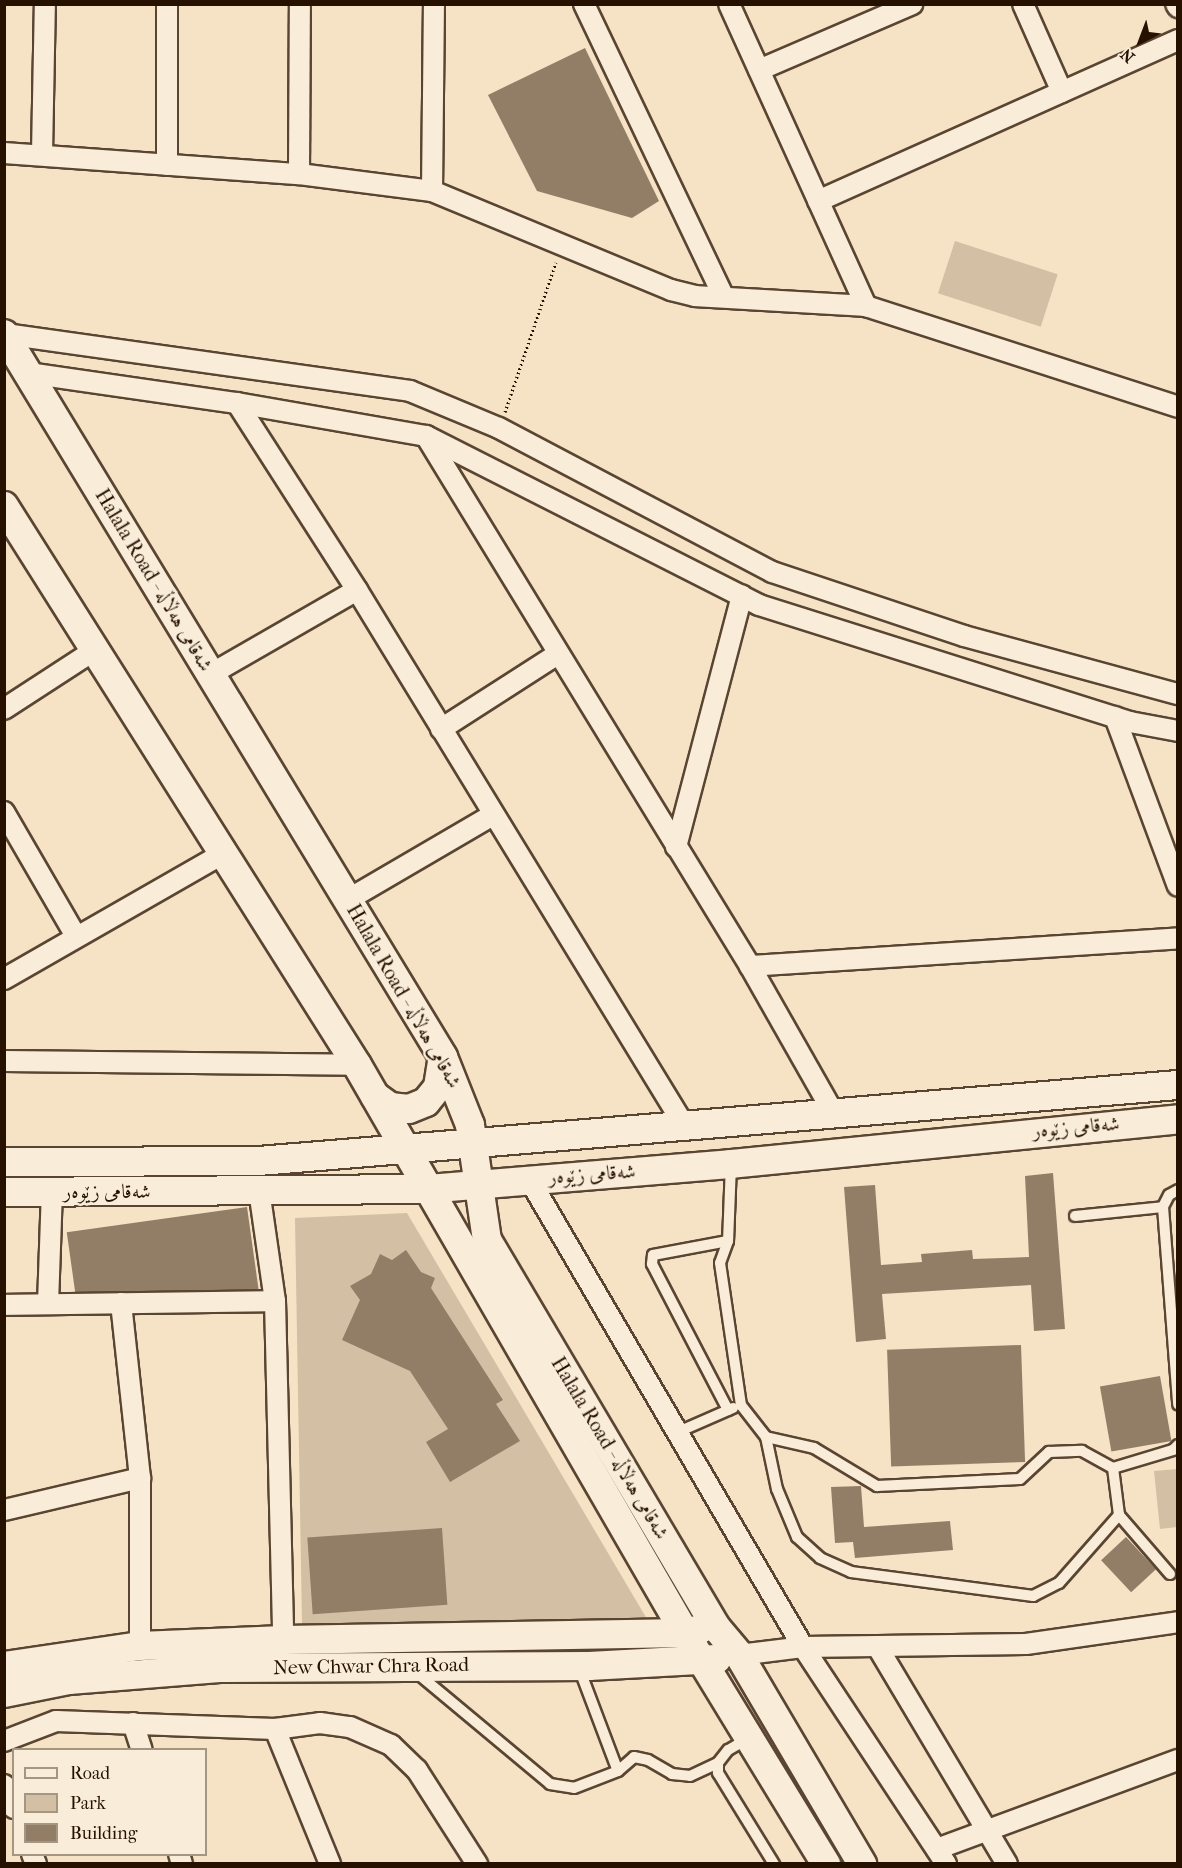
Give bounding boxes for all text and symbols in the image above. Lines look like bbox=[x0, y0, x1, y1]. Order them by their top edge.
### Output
north arrow bbox=[1110, 12, 1170, 72]
text: N bbox=[1117, 45, 1138, 67]
street label: Halala Road - شەقامی هەڵاڵە bbox=[90, 484, 218, 676]
street label: Halala Road - شەقامی هەڵاڵە bbox=[341, 900, 467, 1092]
street label: شەقامی زێوەر bbox=[1031, 1111, 1121, 1143]
street label: شەقامی زێوەر bbox=[548, 1159, 636, 1189]
street label: شەقامی زێوەر bbox=[63, 1179, 151, 1203]
street label: Halala Road - شەقامی هەڵاڵە bbox=[546, 1352, 674, 1544]
street label: New Chwar Chra Road bbox=[273, 1652, 469, 1680]
legend bbox=[12, 1748, 207, 1856]
text: Road bbox=[70, 1763, 110, 1784]
text: Park bbox=[70, 1793, 106, 1814]
text: Building bbox=[70, 1823, 137, 1844]

